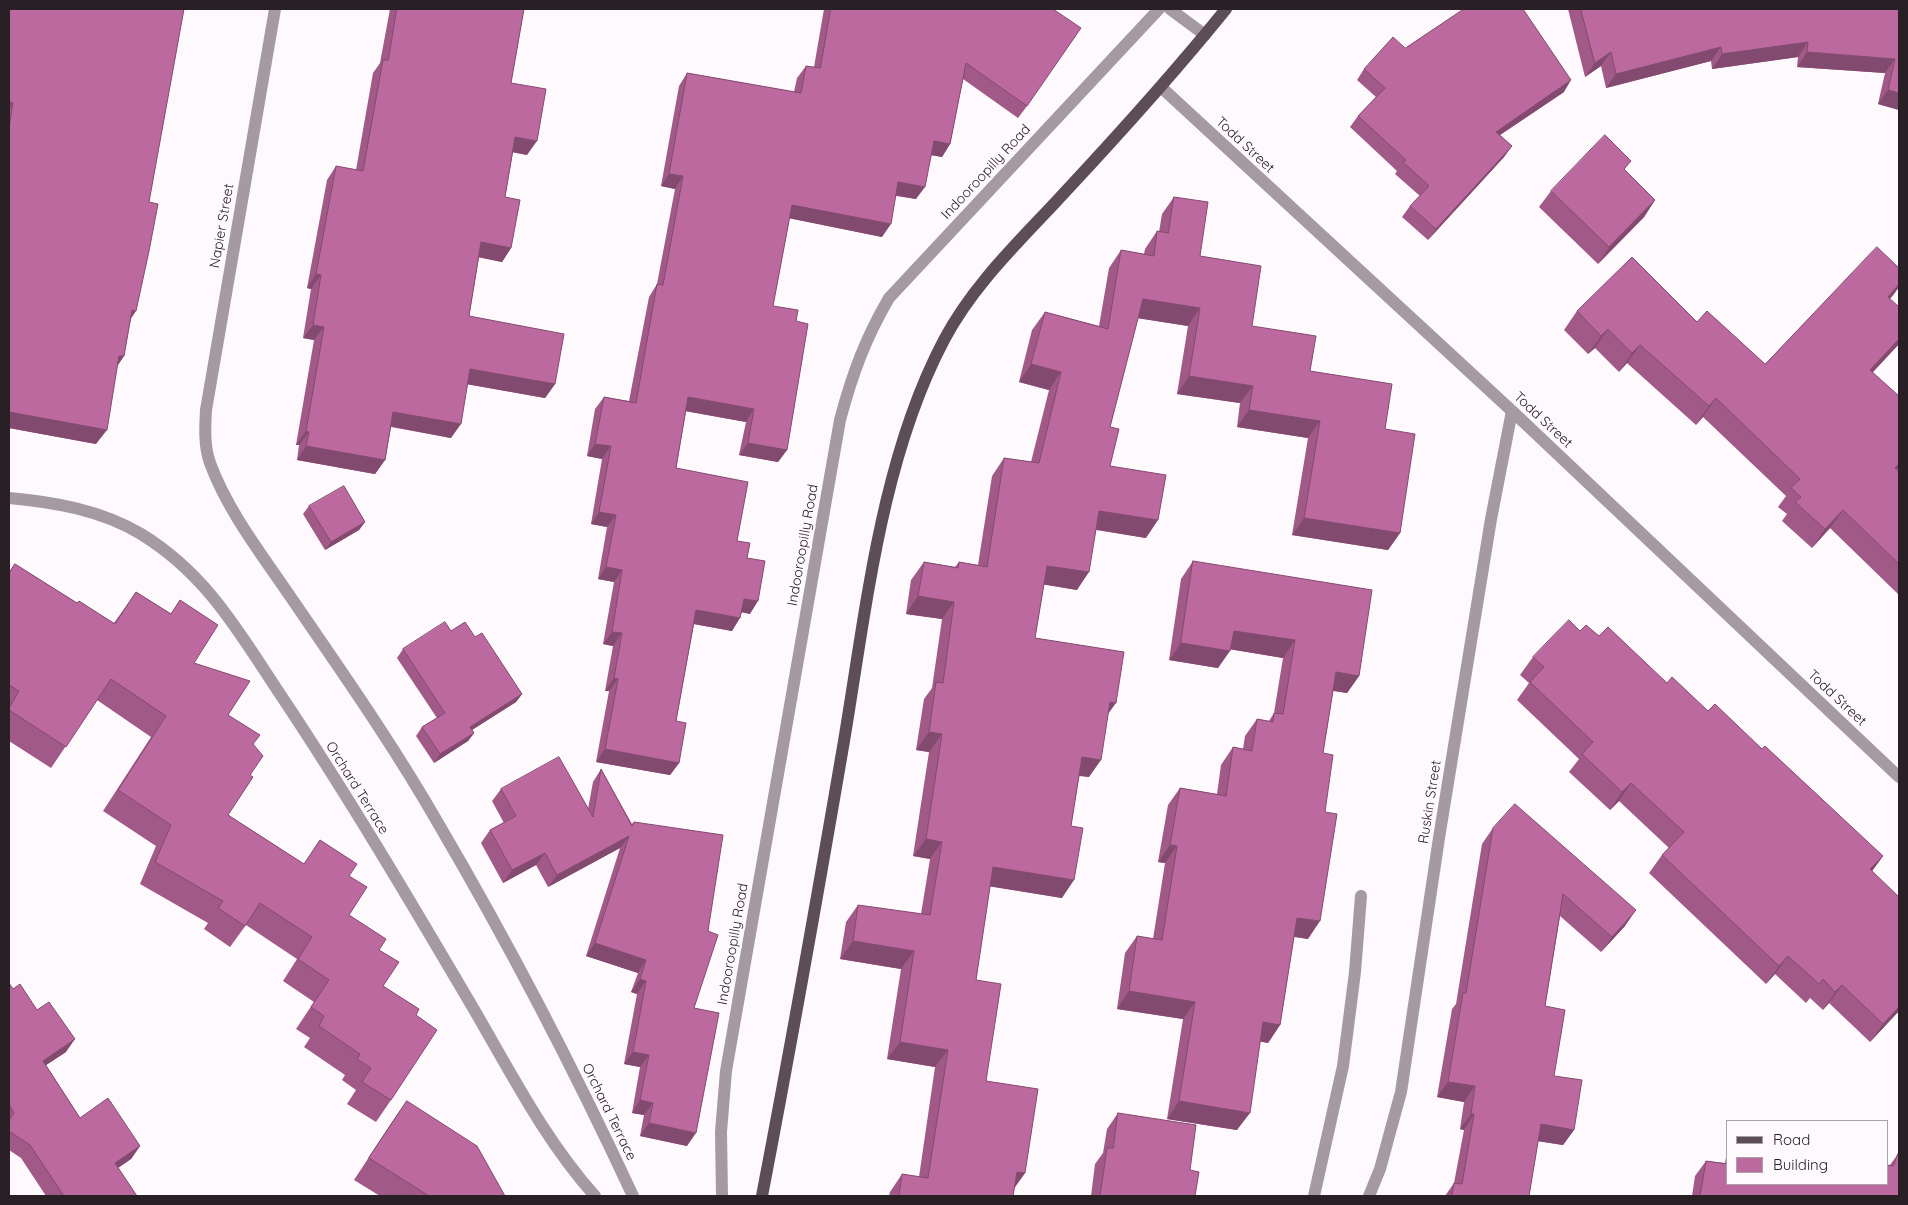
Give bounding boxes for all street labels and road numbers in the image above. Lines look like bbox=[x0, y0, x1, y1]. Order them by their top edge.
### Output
street label: Todd Street bbox=[1212, 114, 1278, 176]
street label: Indooroopilly Road bbox=[938, 121, 1034, 223]
street label: Napier Street bbox=[206, 182, 238, 270]
street label: Todd Street bbox=[1510, 389, 1576, 451]
street label: Indooroopilly Road bbox=[784, 483, 822, 607]
street label: Todd Street bbox=[1804, 667, 1870, 729]
street label: Orchard Terrace bbox=[322, 739, 392, 837]
street label: Ruskin Street bbox=[1415, 759, 1445, 845]
street label: Indooroopilly Road bbox=[714, 882, 752, 1006]
street label: Orchard Terrace bbox=[578, 1061, 640, 1163]

